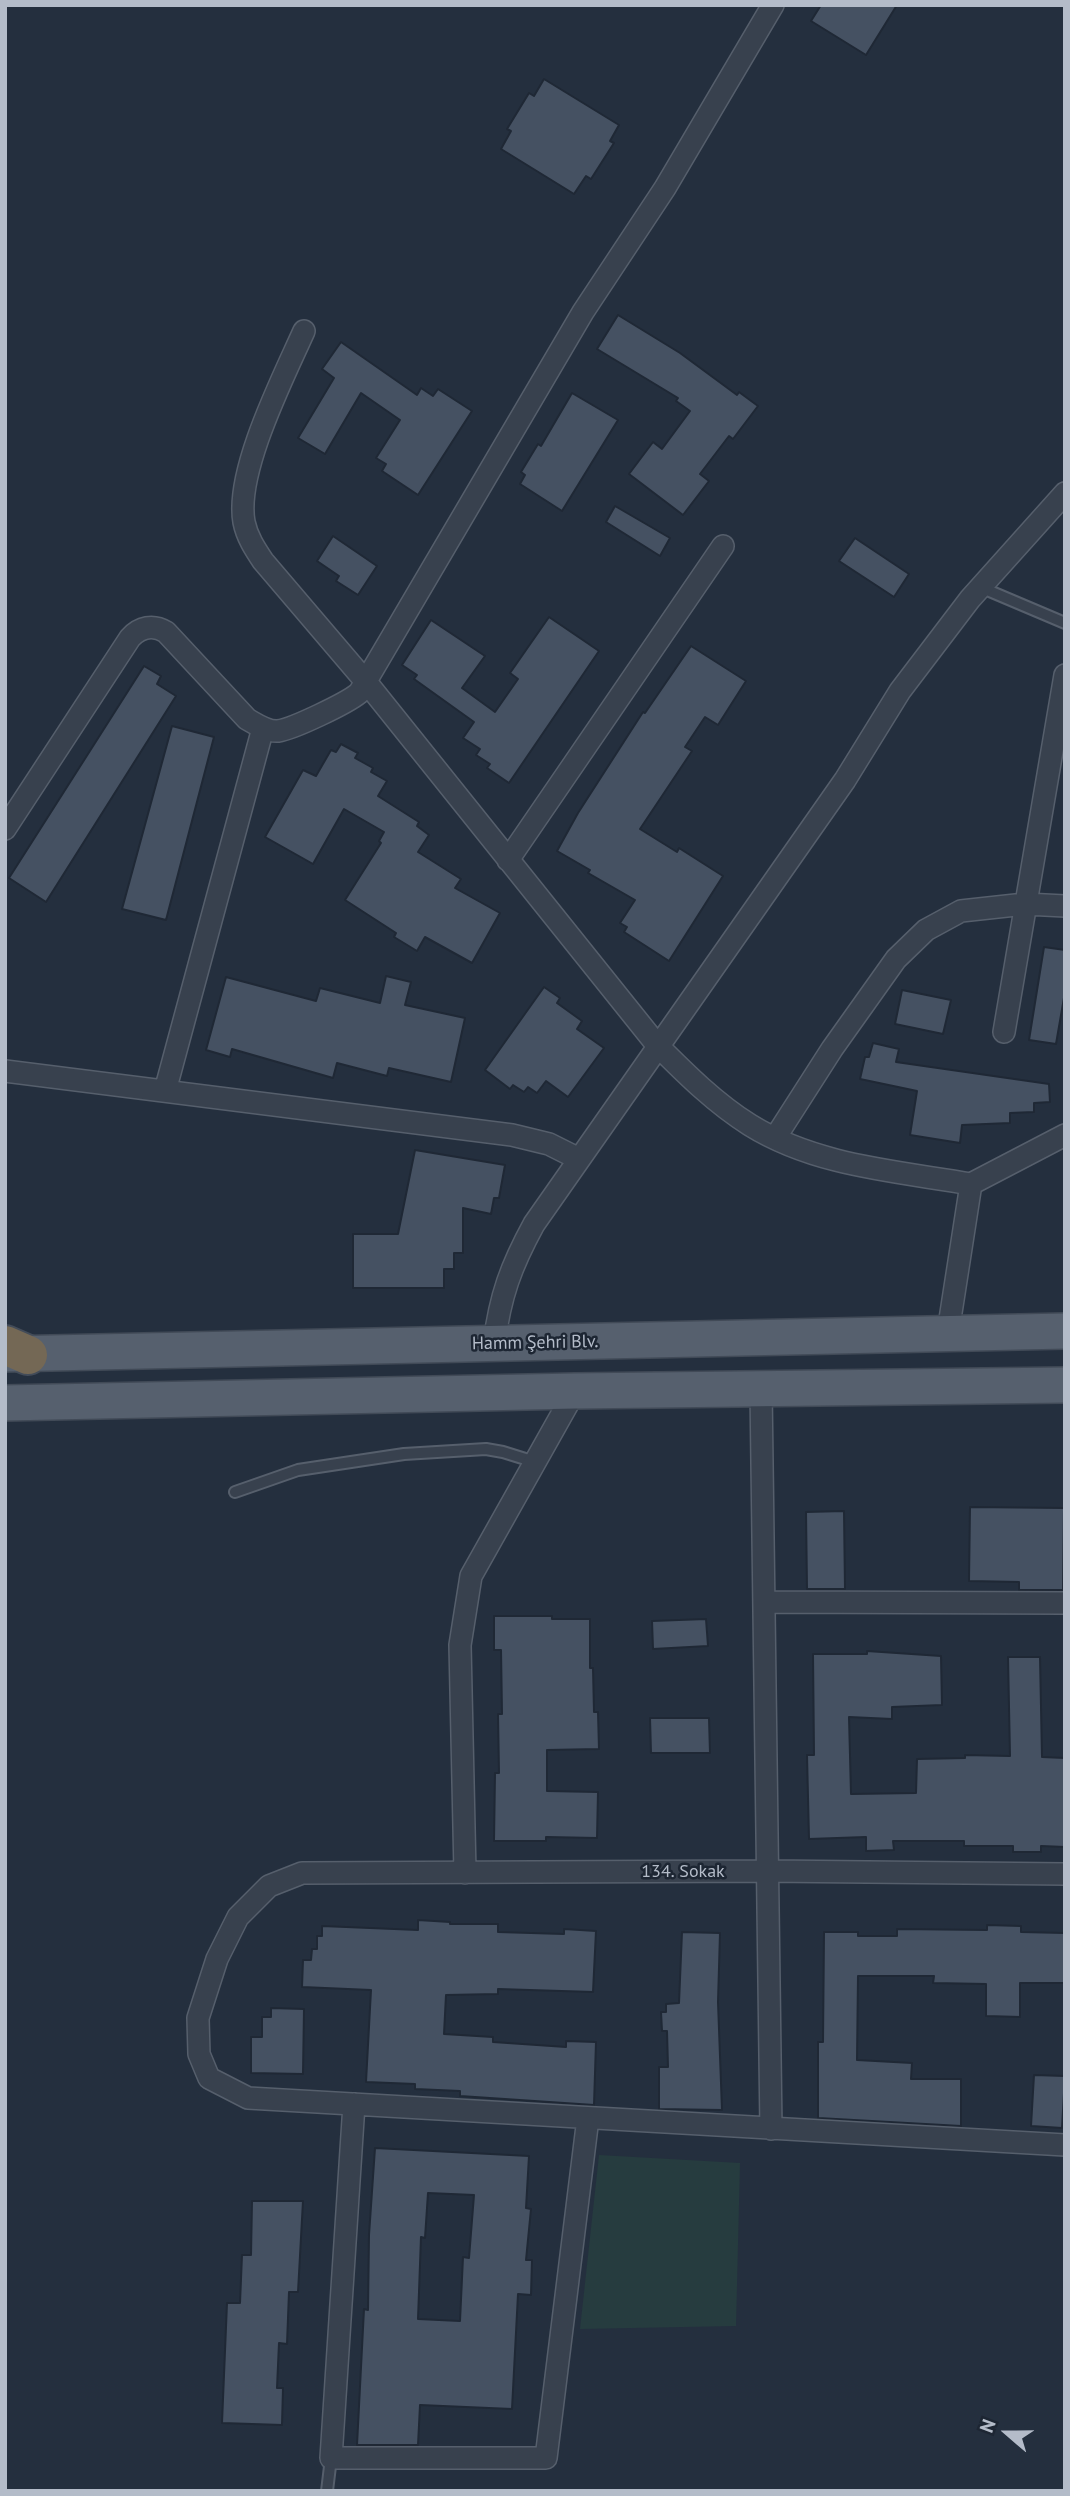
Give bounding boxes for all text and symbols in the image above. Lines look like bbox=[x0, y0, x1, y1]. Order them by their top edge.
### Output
street label: Hamm Şehri Blv. bbox=[472, 1331, 598, 1355]
street label: 134. Sokak bbox=[641, 1861, 725, 1883]
north arrow bbox=[972, 2398, 1042, 2468]
text: N bbox=[974, 2416, 1001, 2436]

